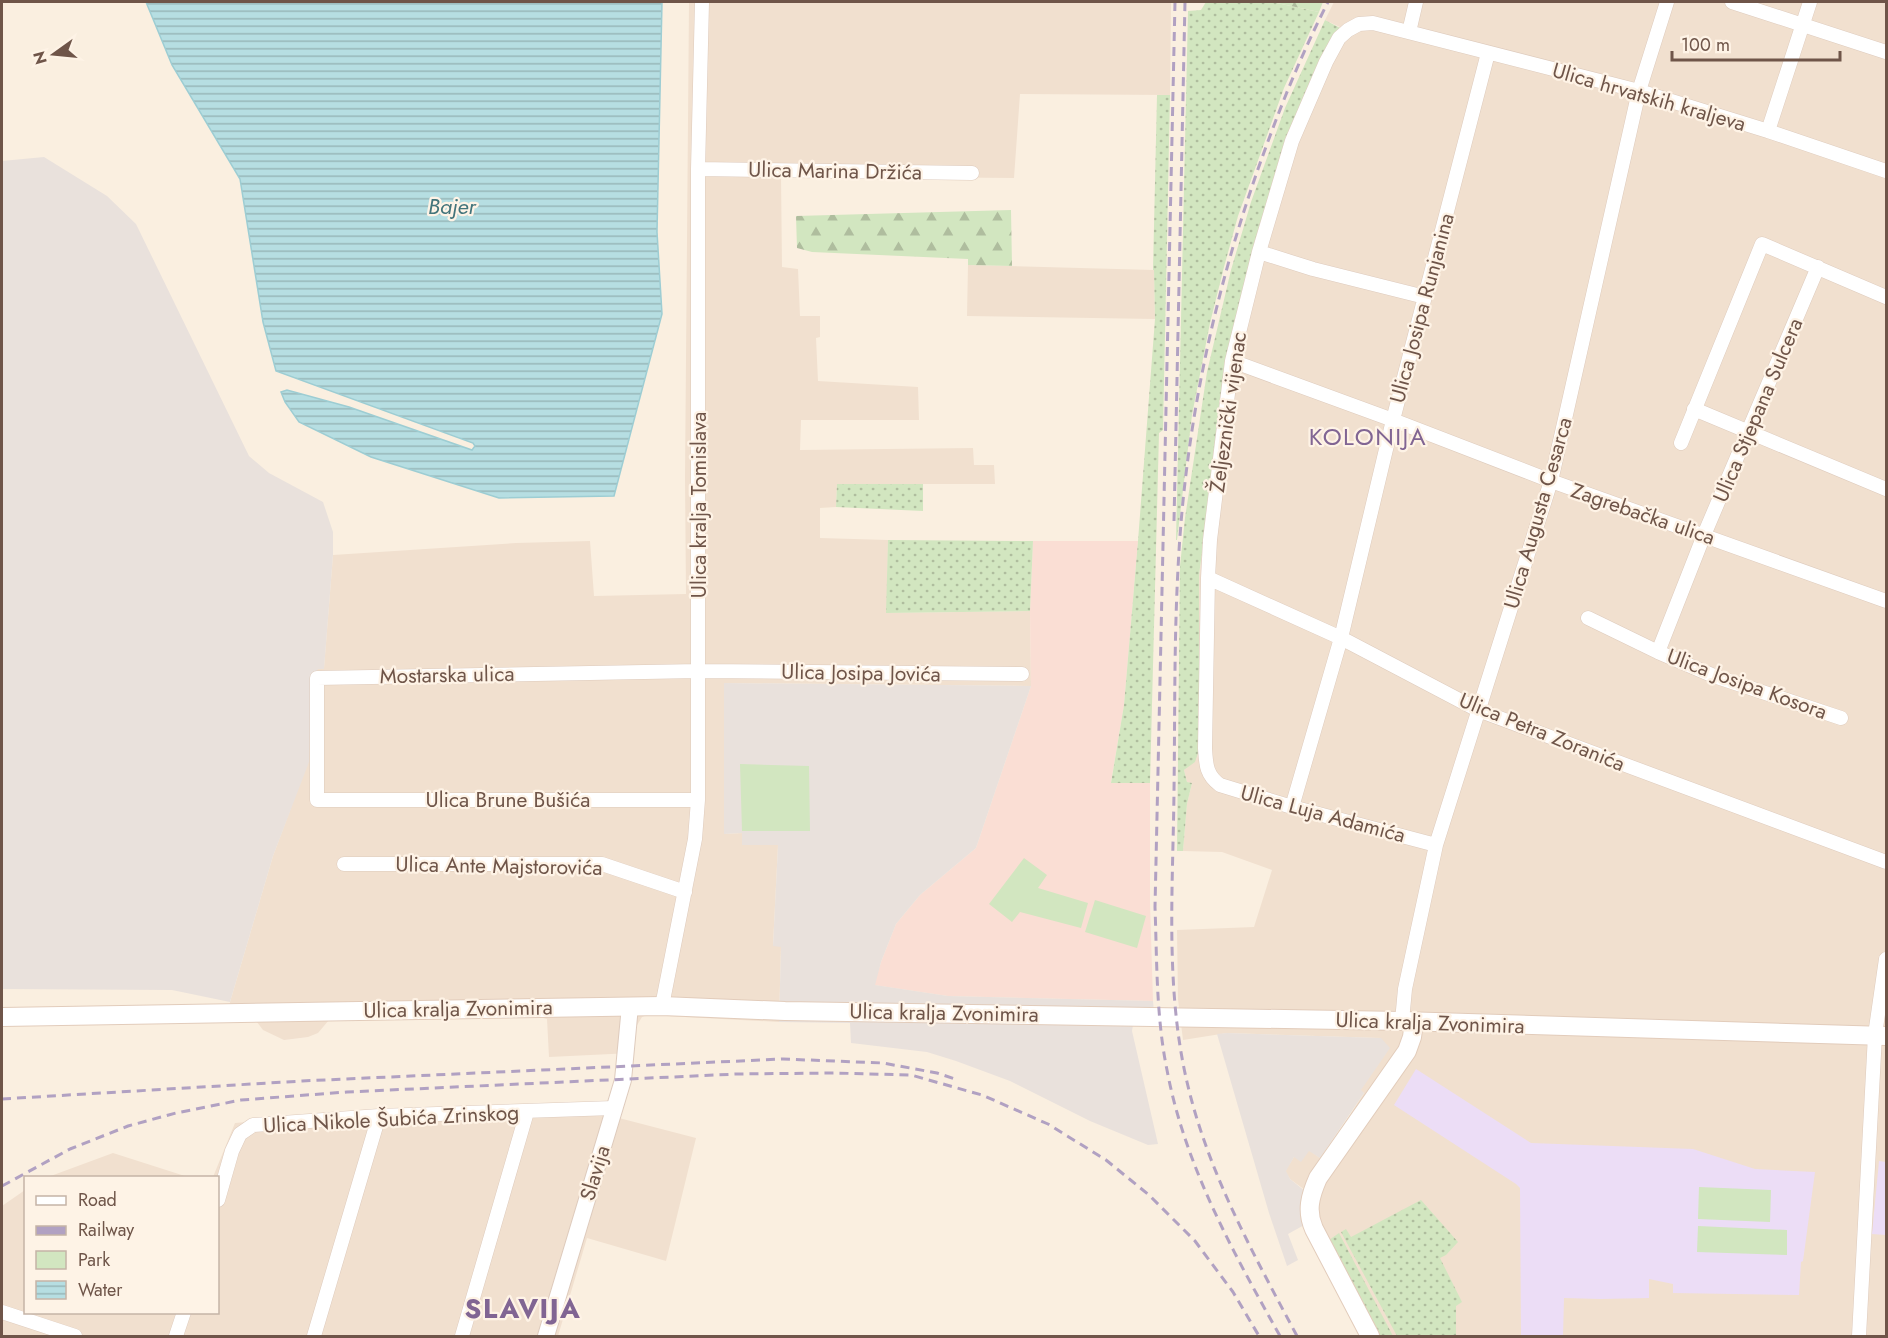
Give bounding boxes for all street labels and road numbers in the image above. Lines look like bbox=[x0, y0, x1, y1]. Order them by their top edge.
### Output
street label: Ulica hrvatskih kraljeva bbox=[1549, 55, 1749, 139]
street label: Ulica Marina Držića bbox=[748, 154, 922, 188]
street label: Ulica Josipa Runjanina bbox=[1382, 210, 1462, 406]
street label: Ulica Stjepana Sulcera bbox=[1706, 313, 1810, 507]
street label: Željeznički vijenac bbox=[1202, 330, 1254, 494]
street label: Ulica kralja Tomislava bbox=[684, 412, 714, 598]
street label: Ulica Augusta Cesarca bbox=[1496, 414, 1580, 612]
street label: Zagrebačka ulica bbox=[1567, 475, 1719, 553]
street label: Ulica Josipa Kosora bbox=[1663, 641, 1831, 727]
street label: Ulica Josipa Jovića bbox=[781, 657, 941, 689]
street label: Mostarska ulica bbox=[379, 659, 515, 691]
street label: Ulica Petra Zoranića bbox=[1455, 685, 1629, 779]
street label: Ulica Luja Adamića bbox=[1237, 778, 1409, 850]
street label: Ulica Brune Bušića bbox=[426, 785, 590, 815]
street label: Ulica Ante Majstorovića bbox=[395, 849, 603, 883]
street label: Ulica kralja Zvonimira bbox=[363, 992, 553, 1026]
street label: Ulica kralja Zvonimira bbox=[849, 996, 1039, 1030]
street label: Ulica kralja Zvonimira bbox=[1335, 1005, 1525, 1041]
street label: Ulica Nikole Šubića Zrinskog bbox=[262, 1097, 520, 1141]
street label: Slavija bbox=[572, 1142, 618, 1204]

